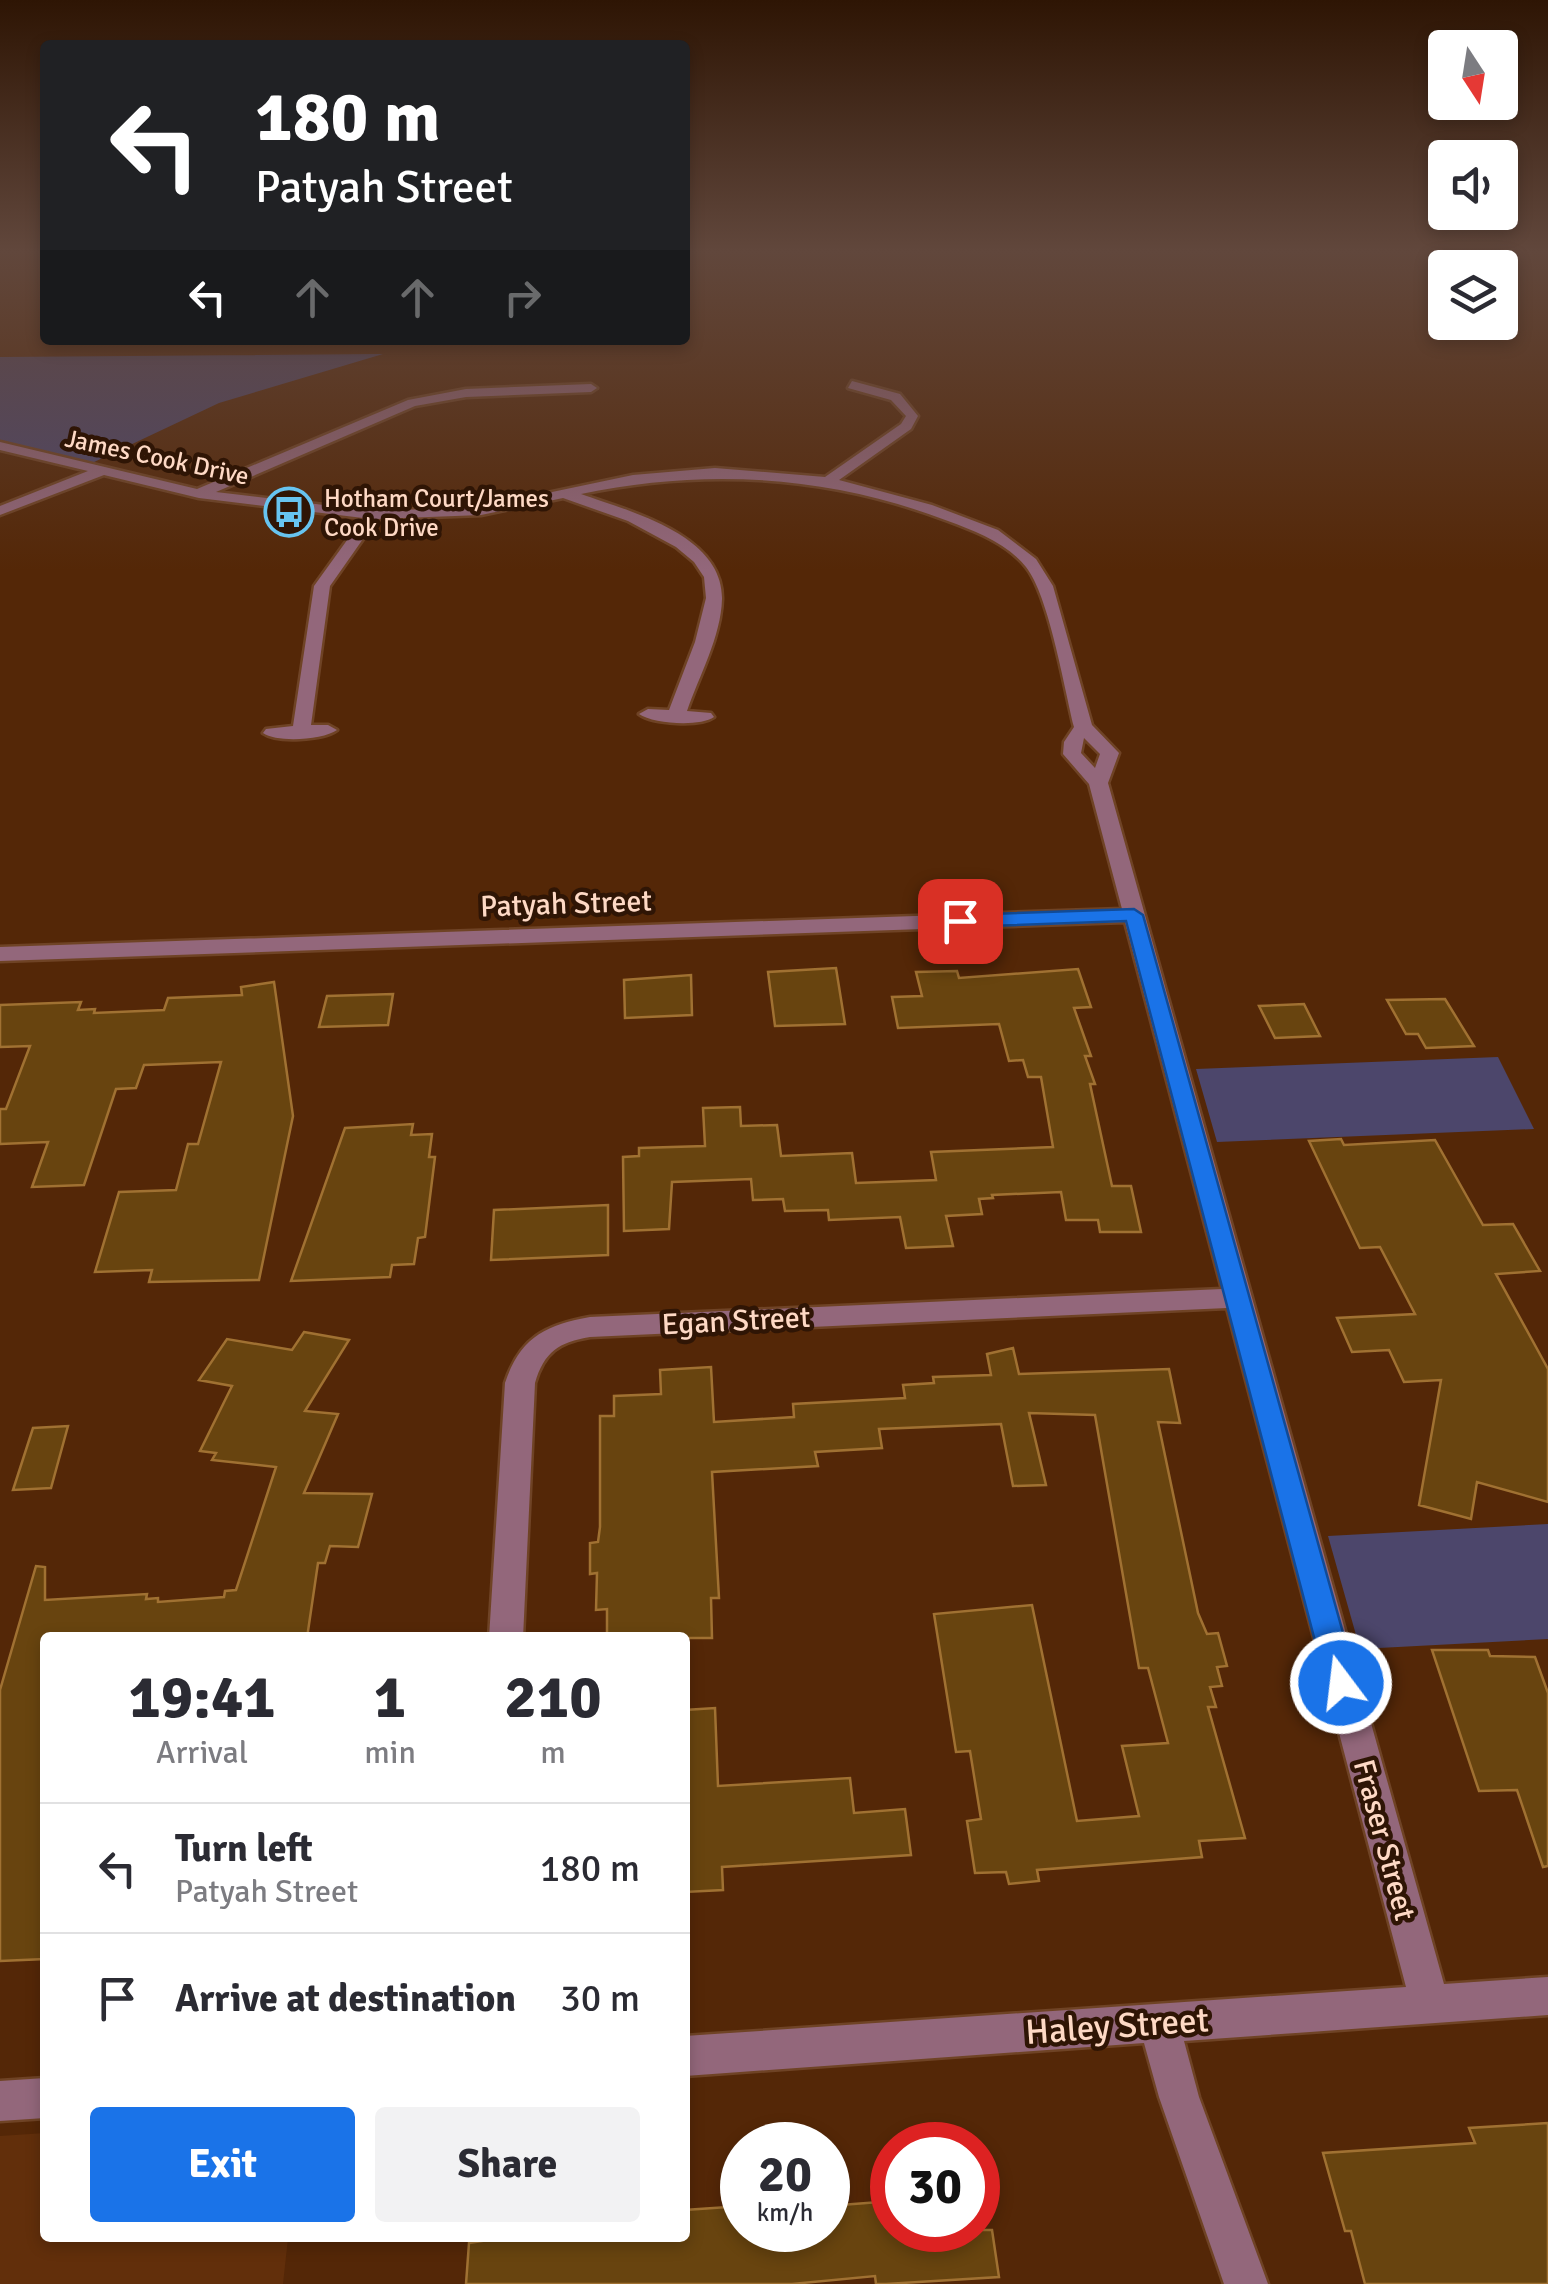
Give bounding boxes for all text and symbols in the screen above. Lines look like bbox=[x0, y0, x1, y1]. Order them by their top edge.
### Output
north arrow bbox=[1428, 30, 1518, 120]
map controls bbox=[1428, 30, 1518, 340]
text: 180 m bbox=[255, 74, 440, 160]
icon: left bbox=[90, 80, 220, 210]
button: sound bbox=[1428, 140, 1518, 230]
text: Patyah Street bbox=[255, 160, 513, 215]
button: layers bbox=[1428, 250, 1518, 340]
icon: left bbox=[180, 270, 235, 325]
icon: ahead bbox=[285, 270, 340, 325]
icon: ahead bbox=[390, 270, 445, 325]
icon: right bbox=[495, 270, 550, 325]
street label: James Cook Drive bbox=[62, 422, 252, 492]
place label: Hotham Court/James Cook Drive bbox=[324, 483, 549, 543]
bus stop icon: Hotham Court/James Cook Drive bbox=[263, 486, 315, 538]
pin bbox=[918, 879, 1003, 964]
street label: Patyah Street bbox=[479, 883, 653, 925]
icon: arrive bbox=[933, 894, 988, 949]
street label: Egan Street bbox=[661, 1299, 811, 1343]
position arrow bbox=[1289, 1631, 1393, 1735]
text: 19:41 bbox=[128, 1661, 276, 1735]
text: 1 bbox=[374, 1661, 406, 1735]
text: 210 bbox=[504, 1661, 602, 1735]
text: Arrival bbox=[156, 1733, 248, 1772]
text: min bbox=[364, 1733, 416, 1772]
text: m bbox=[540, 1733, 566, 1772]
street label: Fraser Street bbox=[1345, 1756, 1423, 1924]
text: Turn left bbox=[175, 1825, 313, 1872]
icon: left bbox=[90, 1841, 145, 1896]
text: 180 m bbox=[540, 1845, 640, 1892]
text: Patyah Street bbox=[175, 1872, 358, 1911]
icon: arrive bbox=[90, 1971, 145, 2026]
text: Arrive at destination bbox=[175, 1975, 516, 2022]
text: 30 m bbox=[560, 1975, 640, 2022]
street label: Haley Street bbox=[1024, 1998, 1210, 2054]
button: Exit bbox=[90, 2107, 355, 2222]
button: Share bbox=[375, 2107, 640, 2222]
speed limit sign: 30 bbox=[870, 2122, 1000, 2252]
text: 20 bbox=[758, 2144, 812, 2206]
text: km/h bbox=[757, 2197, 813, 2228]

